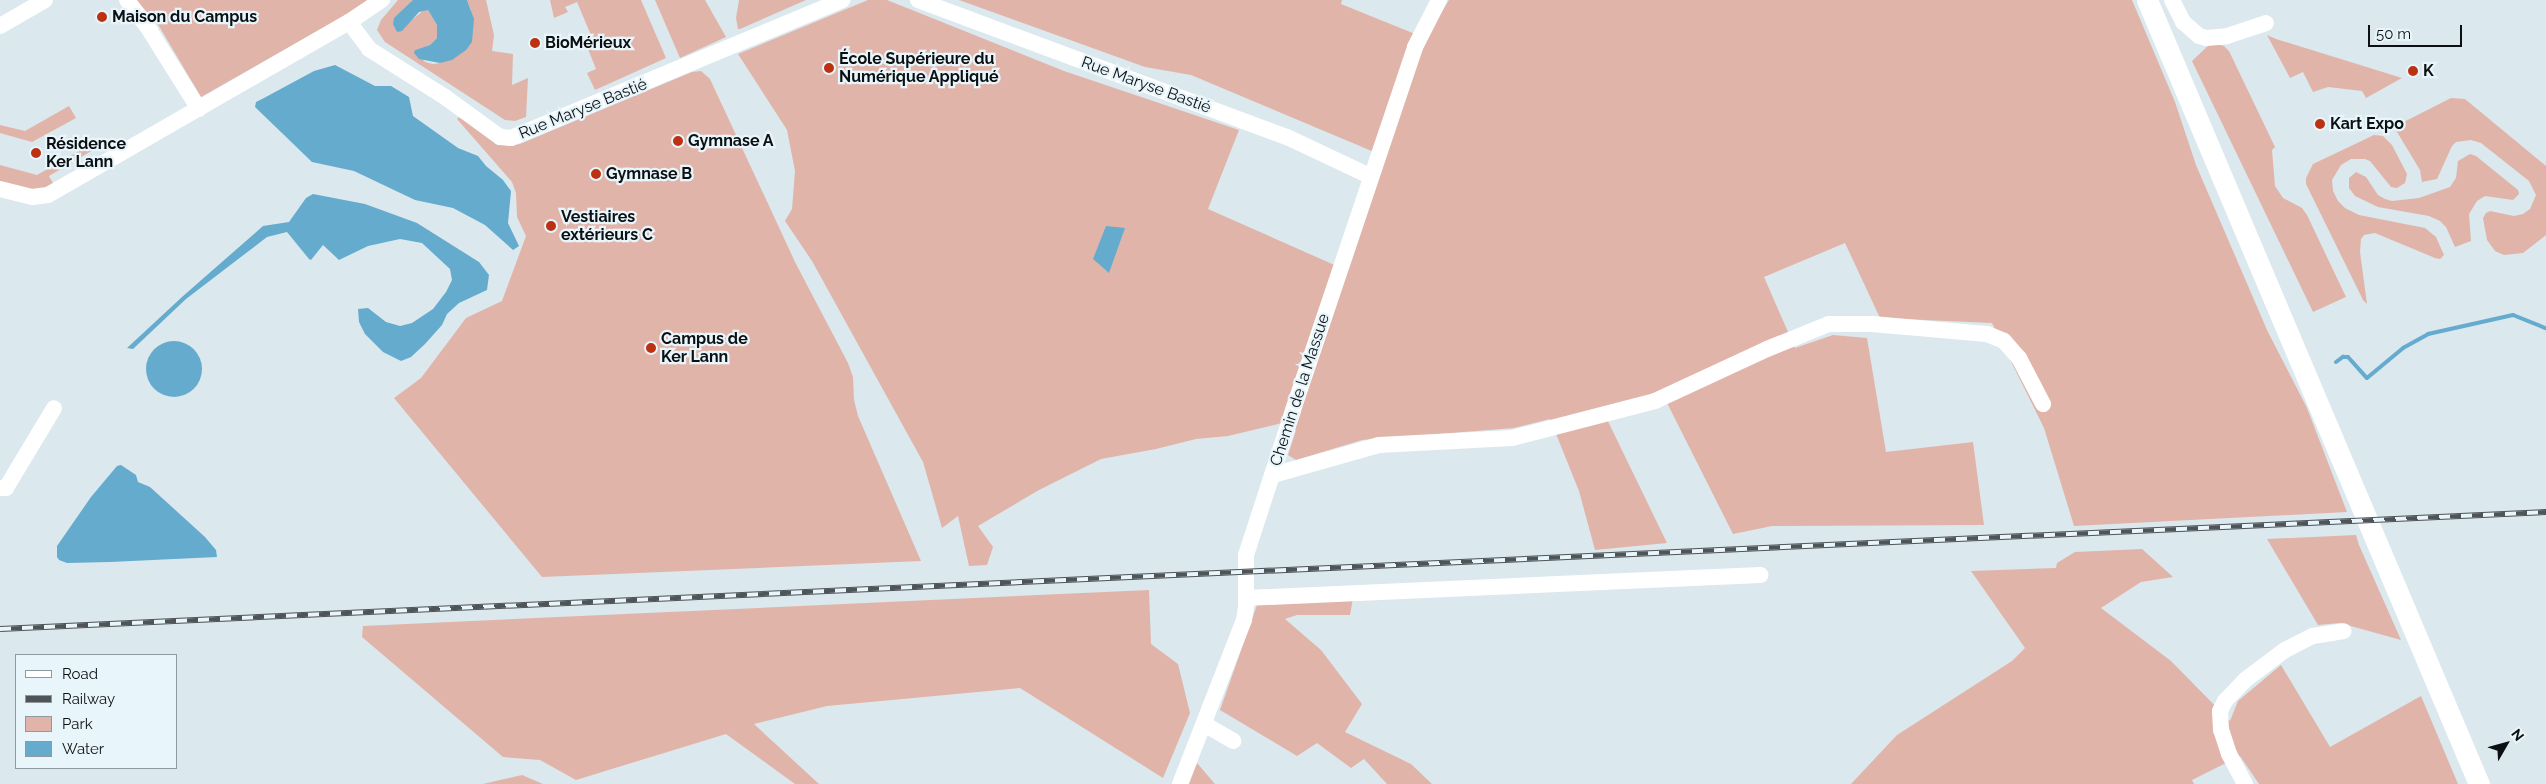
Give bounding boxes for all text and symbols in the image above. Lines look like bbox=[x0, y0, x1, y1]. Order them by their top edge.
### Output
place label: Maison du Campus bbox=[112, 7, 257, 27]
marker: Maison du Campus bbox=[96, 11, 108, 23]
scale bar bbox=[2371, 15, 2465, 47]
text: 50 m bbox=[2376, 25, 2411, 43]
place label: BioMérieux bbox=[545, 33, 631, 53]
marker: BioMérieux bbox=[529, 37, 541, 49]
place label: École Supérieure du Numérique Appliqué bbox=[839, 49, 999, 87]
street label: Rue Maryse Bastié bbox=[1079, 53, 1213, 117]
place label: K bbox=[2423, 61, 2434, 81]
marker: École Supérieure du Numérique Appliqué bbox=[823, 62, 835, 74]
marker: K bbox=[2407, 65, 2419, 77]
street label: Rue Maryse Bastié bbox=[516, 75, 650, 143]
place label: Kart Expo bbox=[2330, 114, 2404, 134]
marker: Kart Expo bbox=[2314, 118, 2326, 130]
place label: Gymnase A bbox=[688, 131, 774, 151]
place label: Résidence Ker Lann bbox=[46, 134, 126, 172]
marker: Gymnase A bbox=[672, 135, 684, 147]
marker: Résidence Ker Lann bbox=[30, 147, 42, 159]
place label: Gymnase B bbox=[606, 164, 692, 184]
marker: Gymnase B bbox=[590, 168, 602, 180]
place label: Vestiaires extérieurs C bbox=[561, 207, 653, 245]
marker: Vestiaires extérieurs C bbox=[545, 220, 557, 232]
street label: Chemin de la Massue bbox=[1266, 311, 1334, 469]
place label: Campus de Ker Lann bbox=[661, 329, 748, 367]
marker: Campus de Ker Lann bbox=[645, 342, 657, 354]
legend bbox=[15, 654, 178, 769]
text: Road bbox=[62, 665, 98, 683]
text: Railway bbox=[62, 690, 115, 708]
text: Park bbox=[62, 715, 93, 733]
north arrow bbox=[2481, 719, 2531, 769]
text: N bbox=[2508, 726, 2527, 744]
text: Water bbox=[62, 740, 104, 758]

